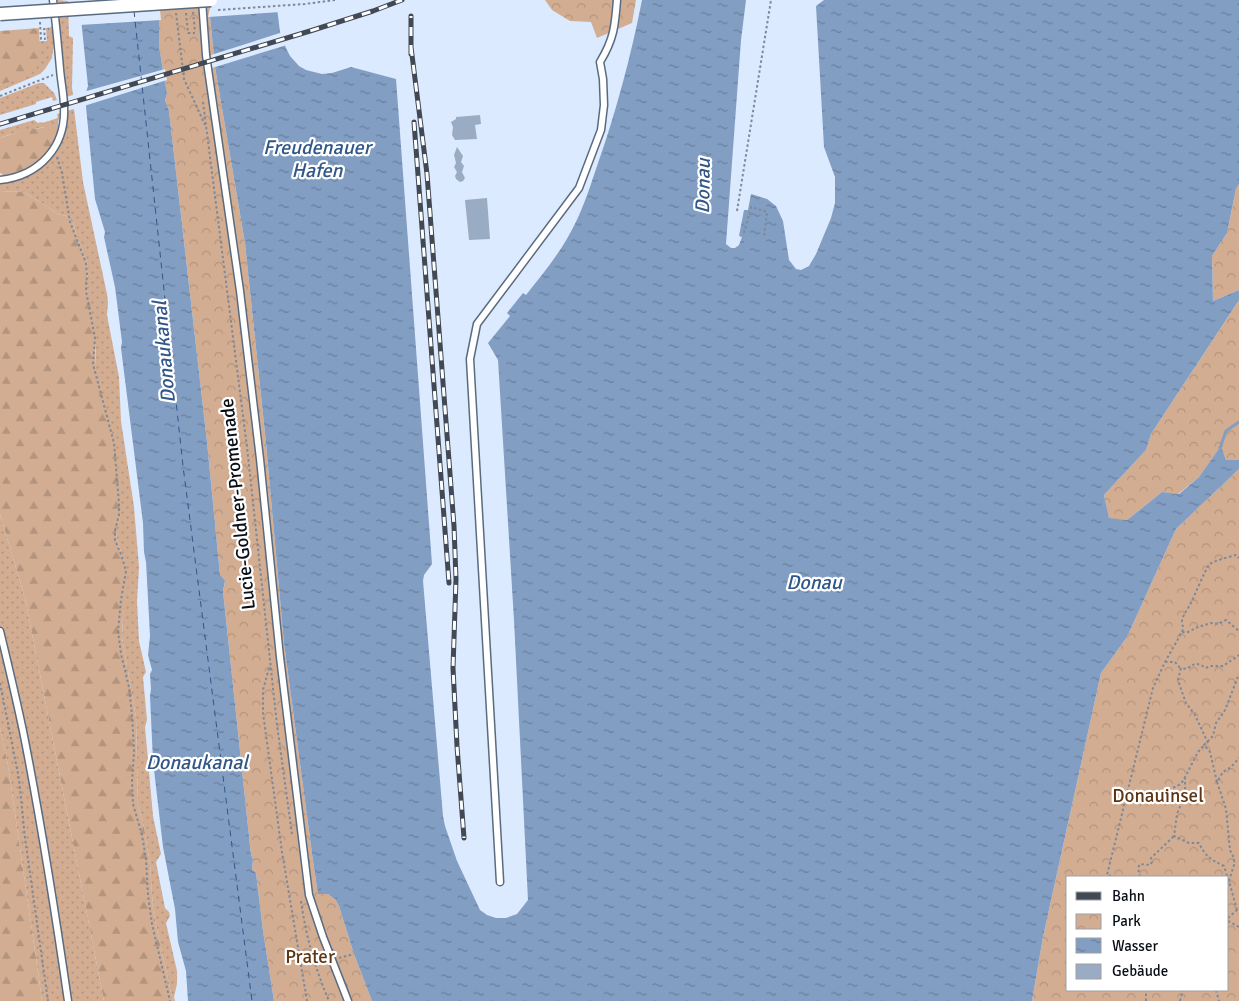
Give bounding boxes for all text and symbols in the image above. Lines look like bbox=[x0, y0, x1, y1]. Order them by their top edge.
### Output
water label: Freudenauer Hafen bbox=[263, 135, 374, 183]
water label: Donau bbox=[690, 157, 716, 214]
water label: Donaukanal bbox=[147, 298, 181, 404]
street label: Lucie-Goldner-Promenade bbox=[215, 397, 261, 611]
water label: Donau bbox=[786, 570, 843, 595]
water label: Donaukanal bbox=[146, 750, 250, 775]
park label: Donauinsel bbox=[1112, 784, 1204, 808]
legend bbox=[1066, 876, 1229, 991]
text: Bahn bbox=[1112, 887, 1145, 905]
text: Park bbox=[1112, 912, 1141, 930]
text: Wasser bbox=[1112, 937, 1158, 955]
park label: Prater bbox=[285, 945, 335, 969]
text: Gebäude bbox=[1112, 962, 1168, 980]

